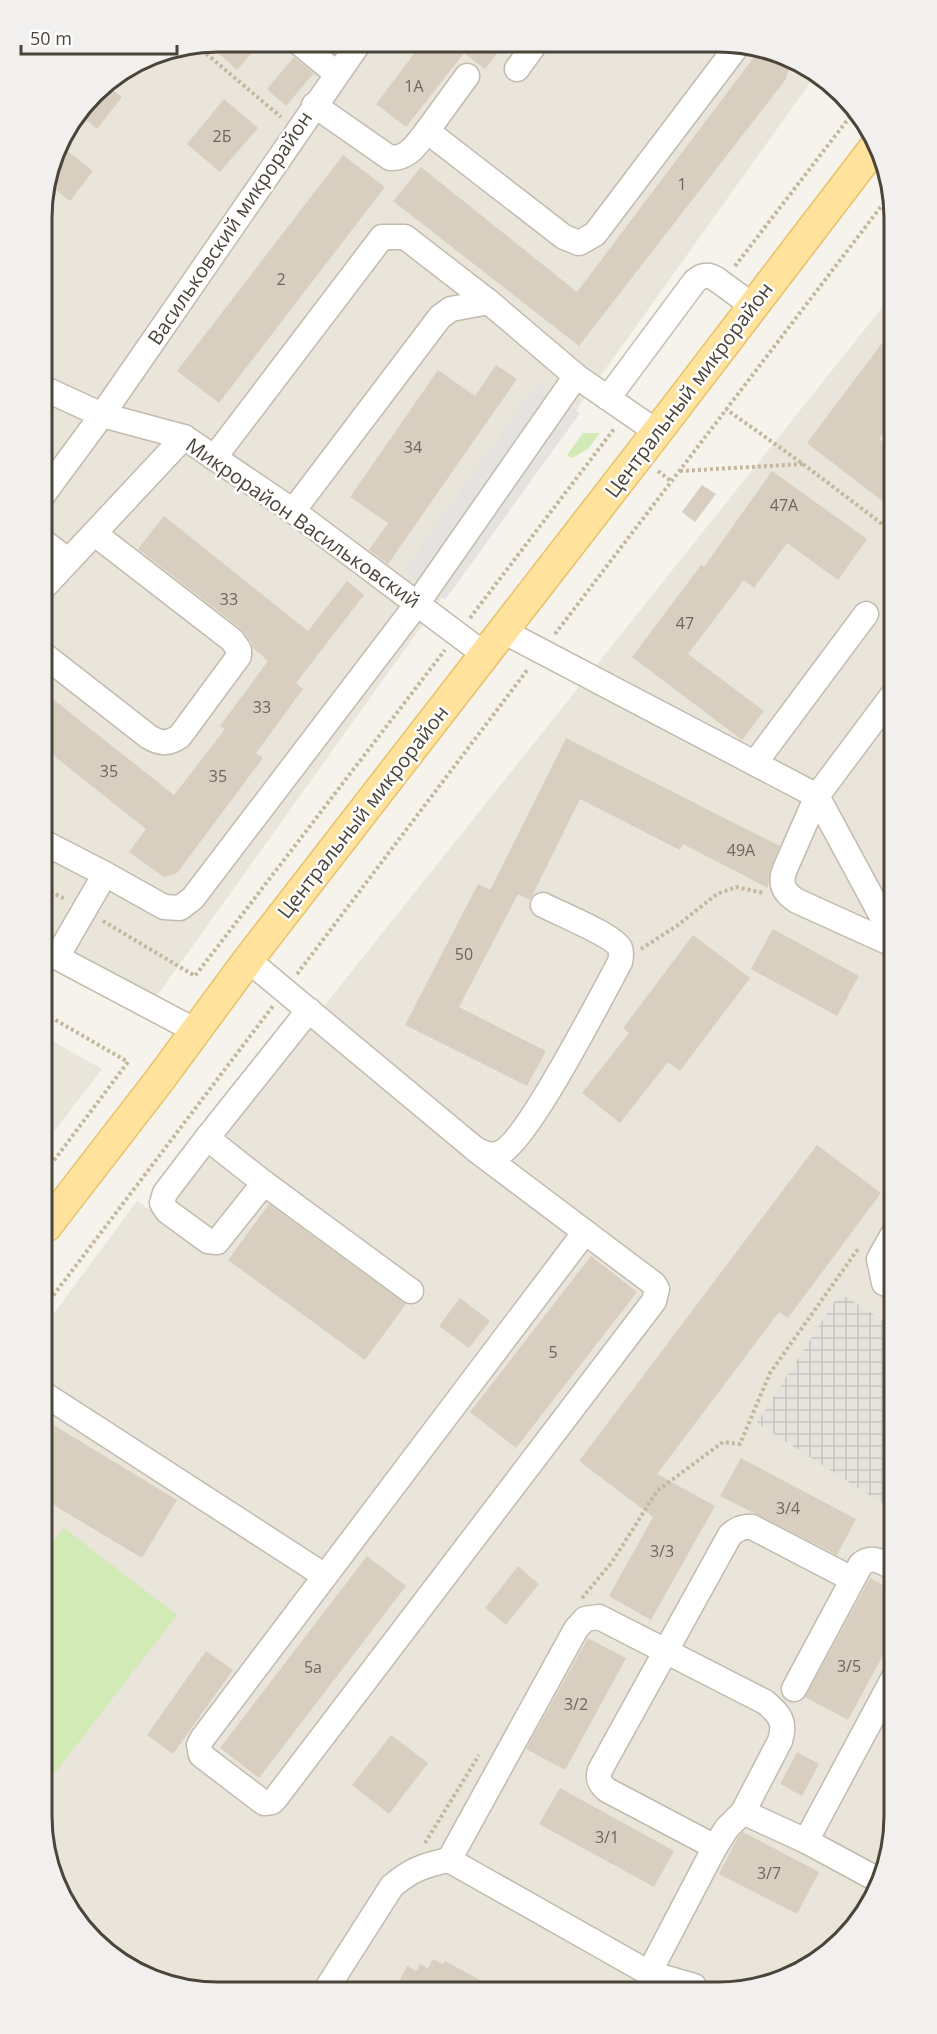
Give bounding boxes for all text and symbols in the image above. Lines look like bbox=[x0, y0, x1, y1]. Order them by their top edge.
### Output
scale bar bbox=[21, 18, 177, 56]
text: 50 m bbox=[30, 26, 72, 50]
house number: 1А bbox=[404, 75, 425, 97]
street label: Васильковский микрорайон bbox=[141, 105, 318, 350]
house number: 2Б bbox=[213, 125, 231, 147]
house number: 1 bbox=[677, 173, 687, 195]
house number: 2 bbox=[276, 268, 286, 290]
street label: Центральный микрорайон bbox=[599, 276, 779, 503]
street label: Микрорайон Васильковский bbox=[181, 431, 426, 614]
house number: 34 bbox=[404, 436, 422, 458]
house number: 47А bbox=[770, 494, 799, 516]
house number: 33 bbox=[220, 588, 238, 610]
house number: 47 bbox=[676, 612, 694, 634]
house number: 33 bbox=[253, 696, 271, 718]
street label: Центральный микрорайон bbox=[271, 700, 454, 924]
house number: 35 bbox=[100, 760, 118, 782]
house number: 35 bbox=[209, 765, 227, 787]
house number: 49А bbox=[727, 839, 756, 861]
house number: 50 bbox=[455, 943, 473, 965]
house number: 5 bbox=[548, 1341, 558, 1363]
house number: 3/4 bbox=[776, 1497, 800, 1519]
house number: 3/3 bbox=[650, 1540, 674, 1562]
house number: 3/5 bbox=[837, 1655, 861, 1677]
house number: 5а bbox=[304, 1656, 322, 1678]
house number: 3/2 bbox=[564, 1693, 588, 1715]
house number: 3/1 bbox=[595, 1826, 619, 1848]
house number: 3/7 bbox=[757, 1862, 781, 1884]

